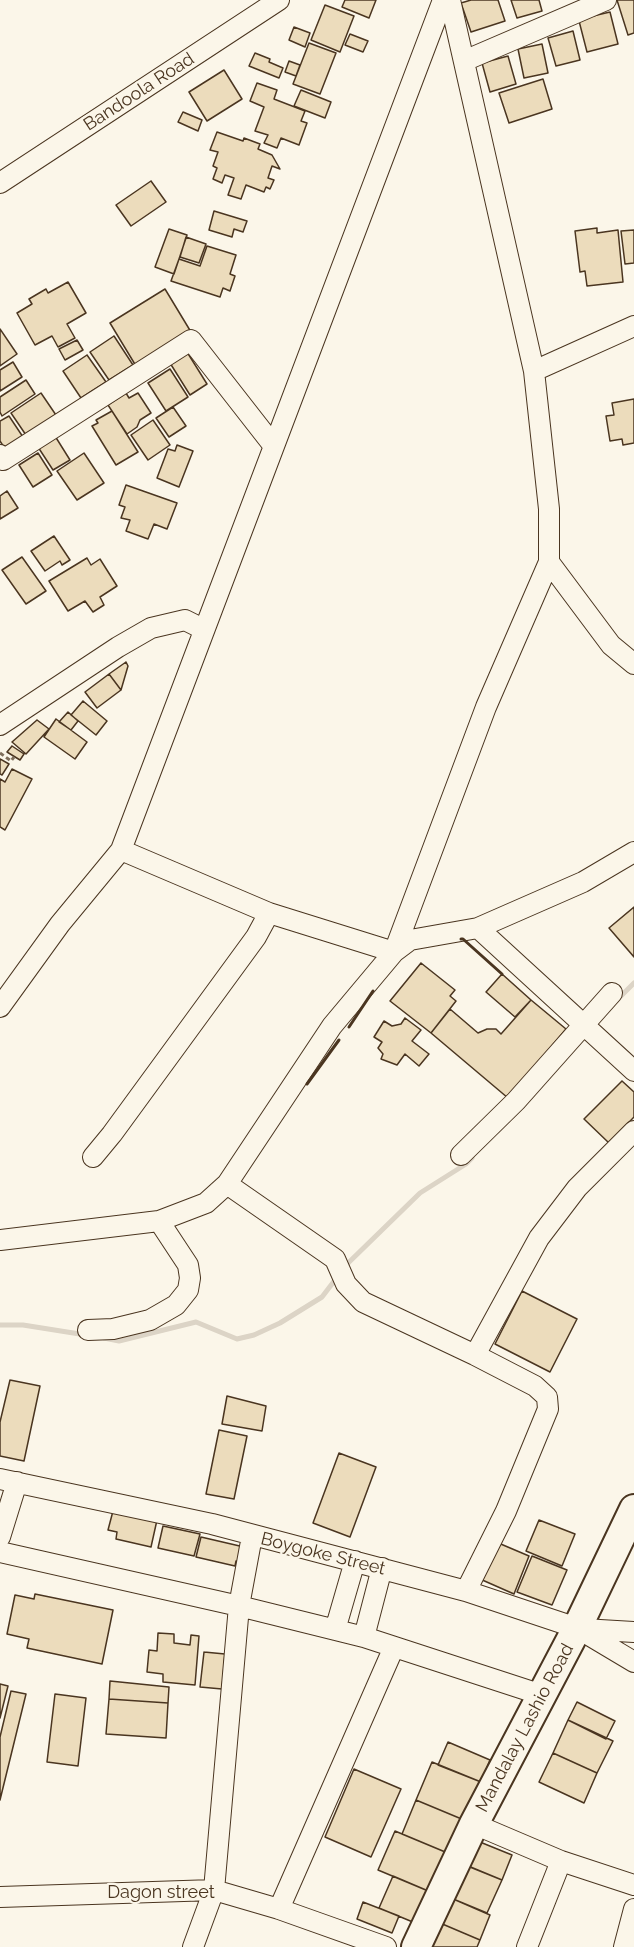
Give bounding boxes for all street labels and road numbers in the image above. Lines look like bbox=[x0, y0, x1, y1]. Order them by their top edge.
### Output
street label: Bandoola Road bbox=[80, 48, 198, 136]
street label: Boygoke Street bbox=[258, 1528, 388, 1580]
street label: Mandalay Lashio Road bbox=[471, 1640, 579, 1816]
street label: Dagon street bbox=[107, 1882, 215, 1904]

